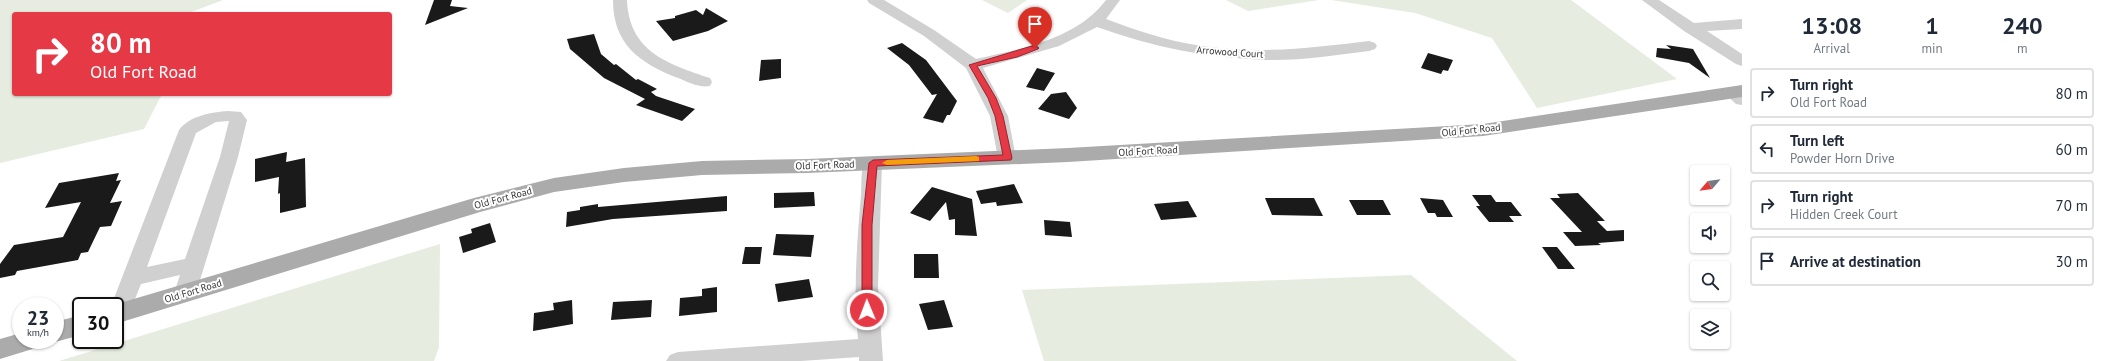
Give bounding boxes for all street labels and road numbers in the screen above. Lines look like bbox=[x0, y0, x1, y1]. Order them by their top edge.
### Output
street label: Arrowood Court bbox=[1196, 43, 1265, 61]
street label: Old Fort Road bbox=[1441, 120, 1501, 140]
street label: Old Fort Road bbox=[1118, 143, 1178, 159]
street label: Old Fort Road bbox=[795, 157, 855, 173]
street label: Old Fort Road bbox=[473, 184, 533, 212]
street label: Old Fort Road bbox=[163, 276, 223, 306]

